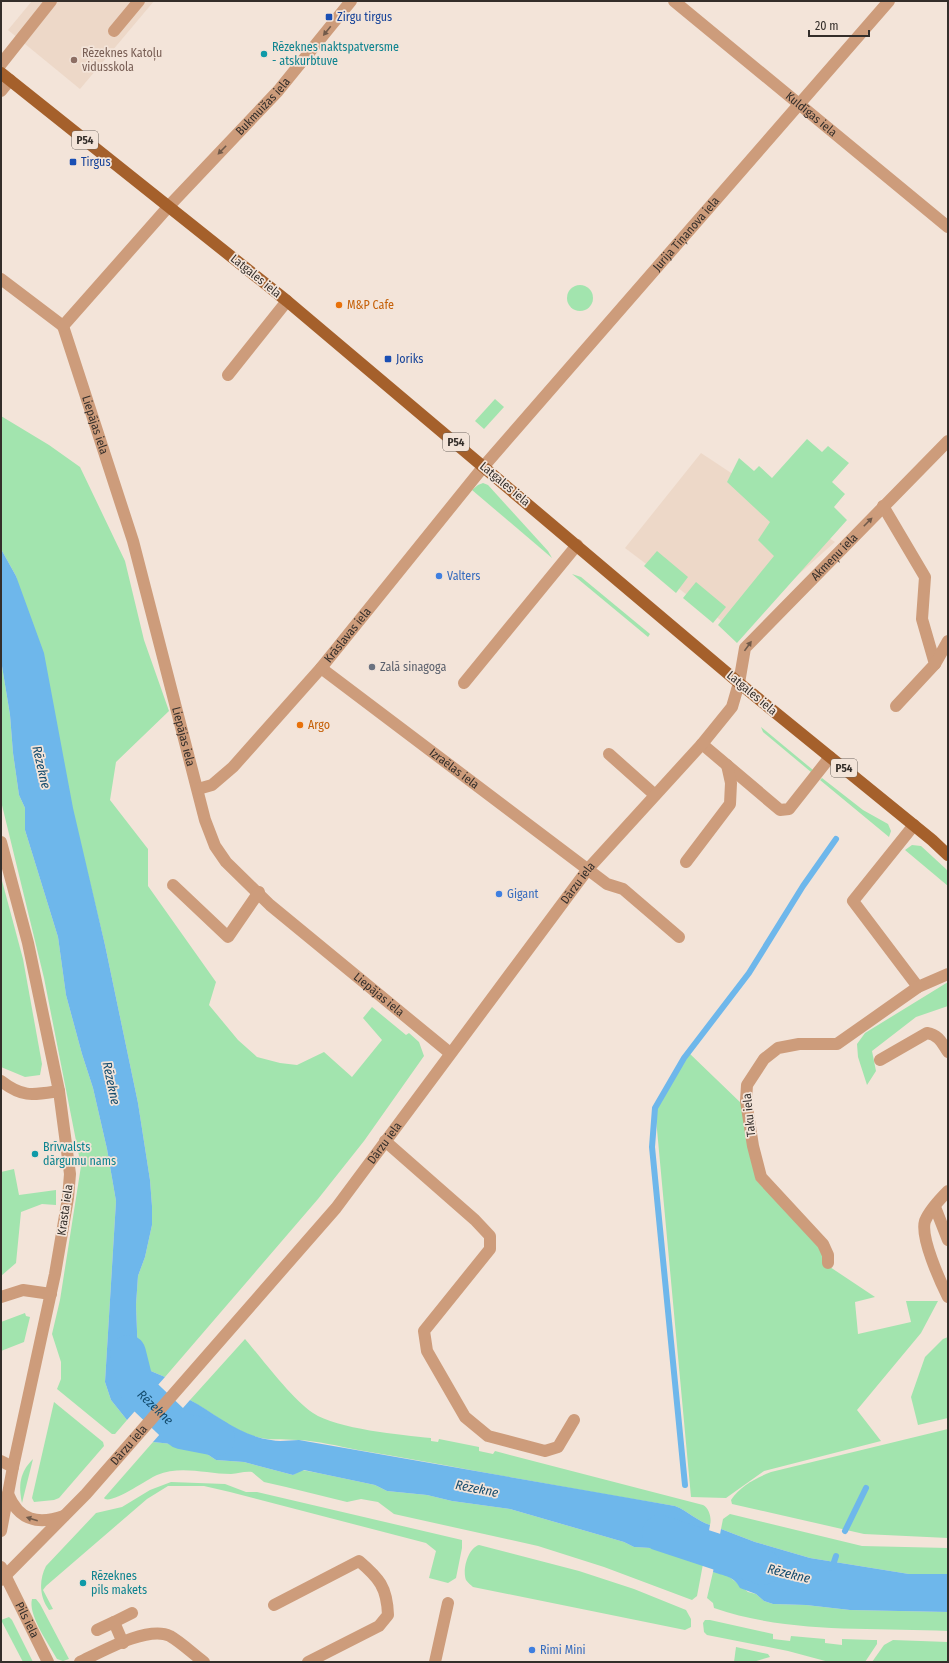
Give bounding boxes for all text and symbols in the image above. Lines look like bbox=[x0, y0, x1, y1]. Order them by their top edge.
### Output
place label: Zirgu tirgus bbox=[337, 10, 392, 24]
marker: Zirgu tirgus bbox=[324, 12, 334, 22]
scale bar bbox=[809, 12, 869, 38]
text: 20 m bbox=[815, 19, 839, 33]
one-way arrow bbox=[322, 26, 331, 37]
place label: Rēzeknes naktspatversme - atskurbtuve bbox=[272, 40, 399, 68]
place label: Rēzeknes Katoļu vidusskola bbox=[82, 46, 162, 74]
marker: Rēzeknes naktspatversme - atskurbtuve bbox=[259, 49, 269, 59]
marker: Rēzeknes Katoļu vidusskola bbox=[69, 55, 79, 65]
street label: Bukmuižas iela bbox=[233, 75, 293, 138]
street label: Kuldīgas iela bbox=[783, 89, 840, 140]
road number: P54 bbox=[72, 131, 98, 149]
one-way arrow bbox=[218, 145, 227, 155]
place label: Tirgus bbox=[81, 155, 111, 169]
marker: Tirgus bbox=[68, 157, 78, 167]
street label: Jurija Tiņanova iela bbox=[650, 194, 722, 274]
street label: Latgales iela bbox=[228, 251, 284, 301]
place label: M&P Cafe bbox=[347, 298, 394, 312]
marker: M&P Cafe bbox=[334, 300, 344, 310]
place label: Joriks bbox=[396, 352, 423, 366]
marker: Joriks bbox=[383, 354, 393, 364]
street label: Liepājas iela bbox=[79, 394, 111, 456]
road number: P54 bbox=[443, 433, 469, 451]
street label: Latgales iela bbox=[477, 459, 533, 509]
one-way arrow bbox=[863, 517, 872, 527]
street label: Akmeņu iela bbox=[808, 530, 861, 583]
place label: Valters bbox=[447, 569, 480, 583]
marker: Valters bbox=[434, 571, 444, 581]
street label: Krāslavas iela bbox=[321, 605, 374, 665]
one-way arrow bbox=[745, 640, 752, 651]
place label: Zalā sinagoga bbox=[380, 660, 446, 674]
marker: Zalā sinagoga bbox=[367, 662, 377, 672]
street label: Latgales iela bbox=[724, 668, 780, 718]
street label: Liepājas iela bbox=[169, 705, 198, 768]
place label: Argo bbox=[308, 718, 330, 732]
marker: Argo bbox=[295, 720, 305, 730]
water label: Rēzekne bbox=[29, 744, 54, 790]
street label: Izraēlas iela bbox=[427, 745, 482, 792]
road number: P54 bbox=[831, 759, 857, 777]
street label: Dārzu iela bbox=[558, 859, 598, 906]
place label: Gigant bbox=[507, 887, 539, 901]
marker: Gigant bbox=[494, 889, 504, 899]
street label: Liepājas iela bbox=[351, 970, 407, 1019]
water label: Rēzekne bbox=[100, 1060, 123, 1106]
street label: Taku iela bbox=[740, 1093, 758, 1137]
street label: Dārzu iela bbox=[364, 1119, 405, 1166]
place label: Brīvvalsts dārgumu nams bbox=[43, 1140, 116, 1168]
marker: Brīvvalsts dārgumu nams bbox=[30, 1149, 40, 1159]
street label: Krasta iela bbox=[54, 1183, 76, 1237]
water label: Rēzekne bbox=[134, 1387, 176, 1428]
street label: Dārzu iela bbox=[108, 1422, 150, 1468]
water label: Rēzekne bbox=[454, 1477, 500, 1500]
one-way arrow bbox=[26, 1515, 38, 1521]
water label: Rēzekne bbox=[766, 1561, 812, 1586]
place label: Rēzeknes pils makets bbox=[91, 1569, 147, 1597]
marker: Rēzeknes pils makets bbox=[78, 1578, 88, 1588]
street label: Pils iela bbox=[12, 1600, 42, 1640]
place label: Rimi Mini bbox=[540, 1643, 586, 1657]
marker: Rimi Mini bbox=[527, 1645, 537, 1655]

